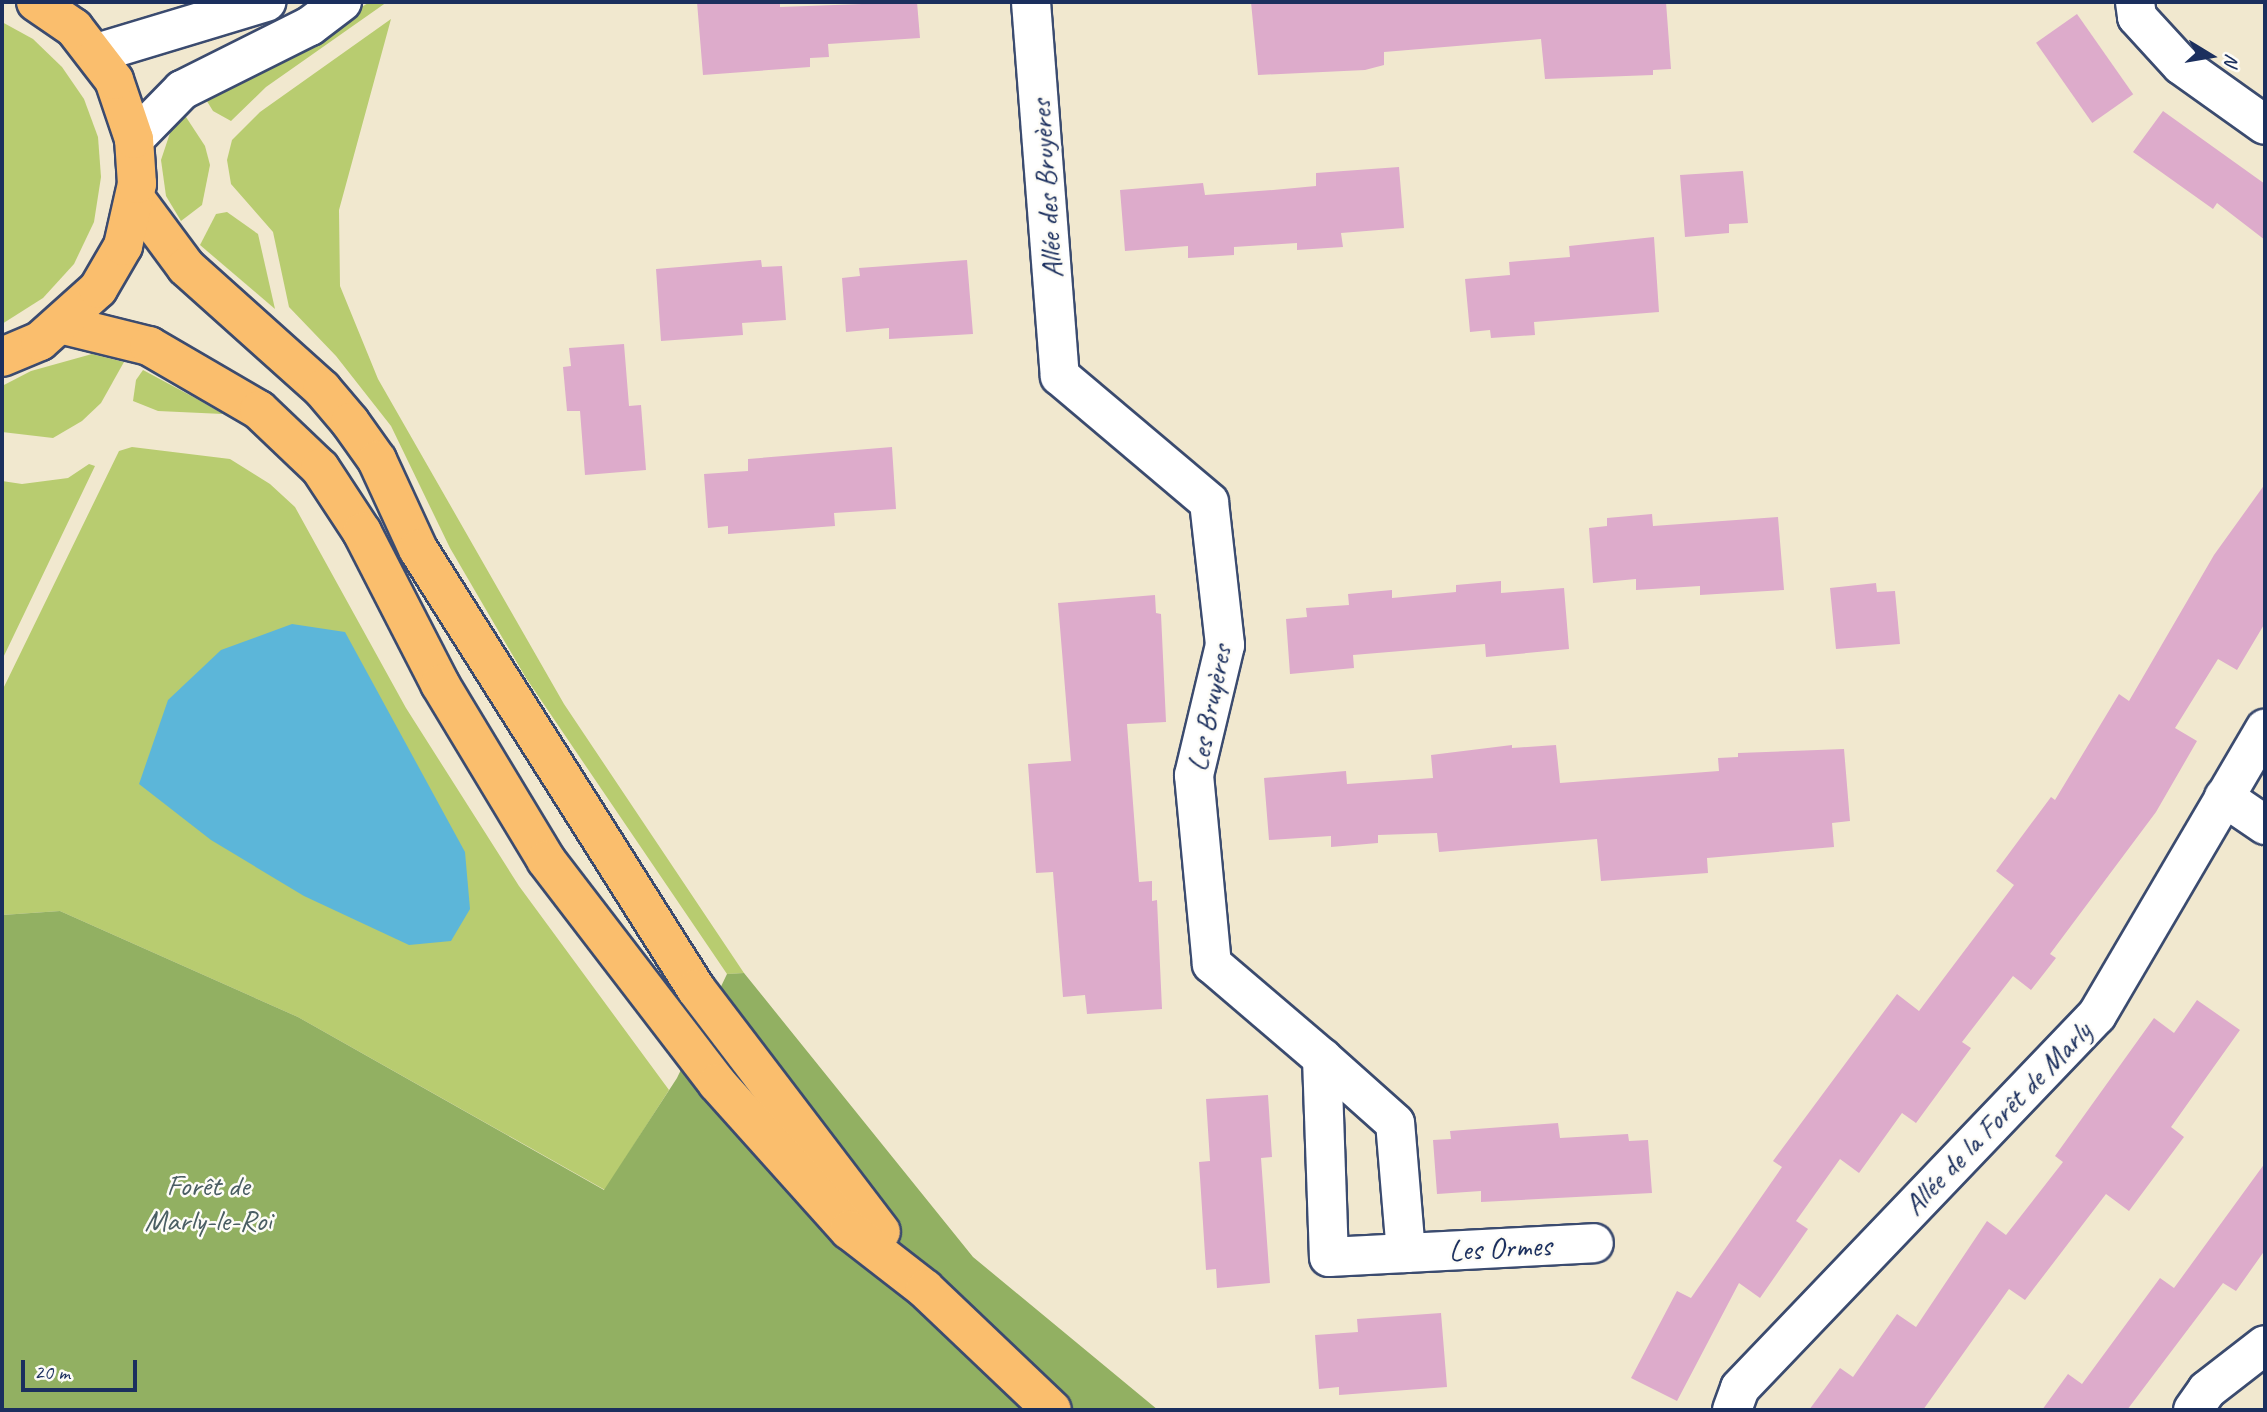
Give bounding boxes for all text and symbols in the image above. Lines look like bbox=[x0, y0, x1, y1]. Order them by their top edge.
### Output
north arrow bbox=[2176, 21, 2246, 91]
text: N bbox=[2219, 52, 2245, 68]
street label: Allée des Bruyères bbox=[1022, 98, 1070, 280]
street label: Les Bruyères bbox=[1179, 642, 1239, 774]
street label: Allée de la Forêt de Marly bbox=[1895, 1013, 2099, 1223]
park label: Forêt de Marly-le-Roi bbox=[144, 1167, 272, 1238]
street label: Les Ormes bbox=[1447, 1227, 1553, 1269]
scale bar bbox=[24, 1346, 140, 1390]
text: 20 m bbox=[34, 1359, 70, 1385]

